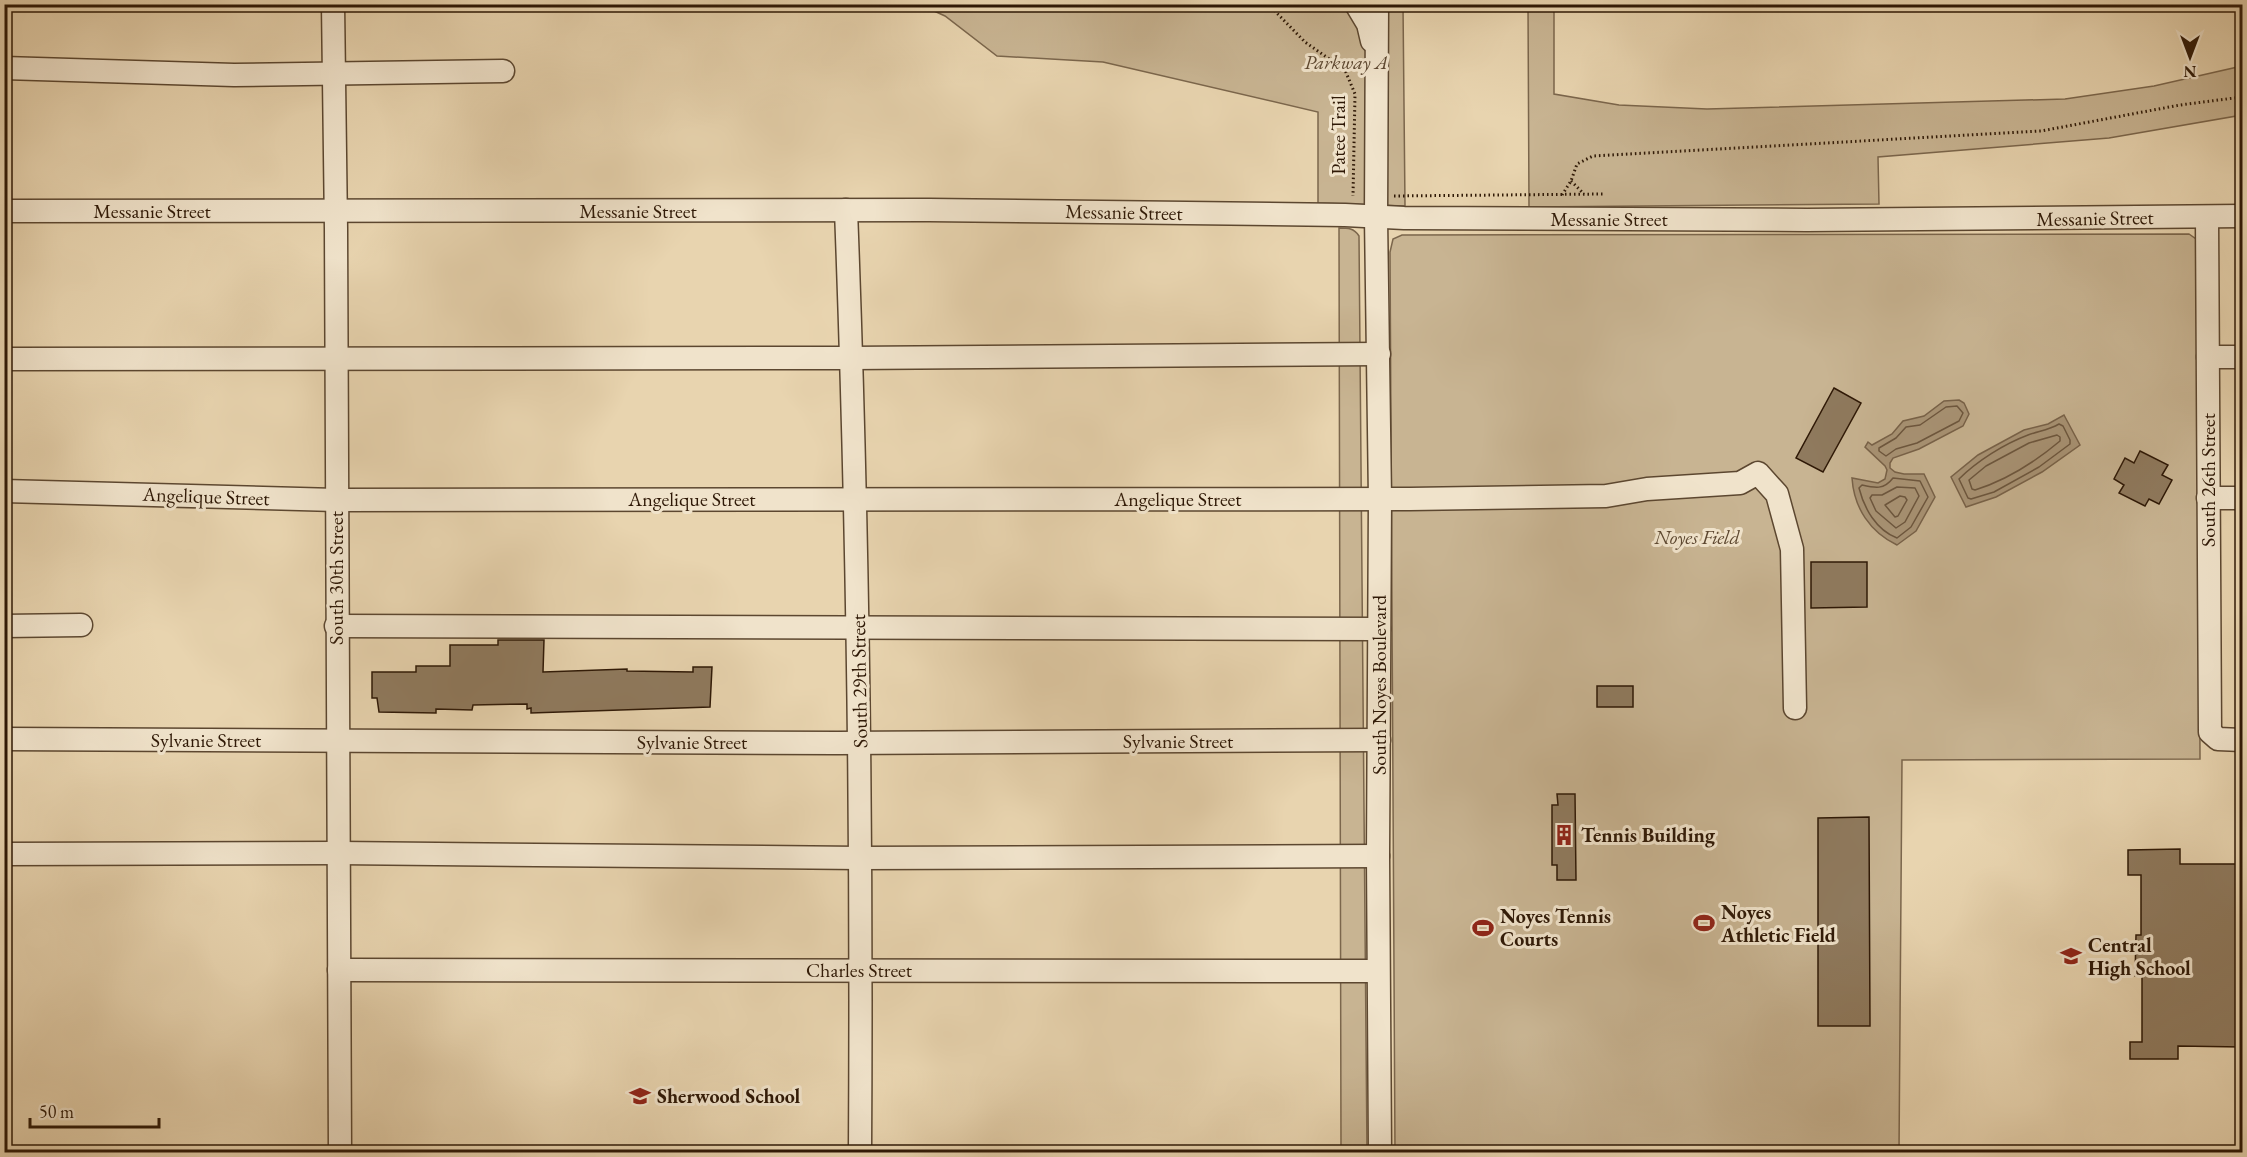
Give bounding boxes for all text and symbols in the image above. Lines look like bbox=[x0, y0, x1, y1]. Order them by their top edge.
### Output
north arrow bbox=[2160, 27, 2220, 87]
park label: Parkway A bbox=[1304, 49, 1388, 75]
text: N bbox=[2183, 61, 2196, 82]
street label: Patee Trail bbox=[1325, 95, 1351, 175]
street label: Messanie Street bbox=[93, 198, 211, 224]
street label: Messanie Street bbox=[579, 198, 697, 224]
street label: Messanie Street bbox=[1065, 198, 1184, 226]
street label: Messanie Street bbox=[2036, 204, 2155, 232]
street label: Messanie Street bbox=[1550, 206, 1668, 232]
street label: South 26th Street bbox=[2195, 412, 2221, 547]
street label: Angelique Street bbox=[141, 481, 271, 511]
street label: Angelique Street bbox=[627, 486, 756, 512]
street label: Angelique Street bbox=[1113, 486, 1242, 512]
street label: South 30th Street bbox=[323, 510, 349, 645]
park label: Noyes Field bbox=[1653, 524, 1740, 550]
street label: South Noyes Boulevard bbox=[1366, 594, 1392, 775]
street label: South 29th Street bbox=[845, 613, 873, 748]
street label: Sylvanie Street bbox=[151, 727, 262, 753]
street label: Sylvanie Street bbox=[1123, 728, 1234, 754]
street label: Sylvanie Street bbox=[637, 729, 748, 755]
place label: Tennis Building bbox=[1581, 822, 1716, 848]
building icon: Tennis Building bbox=[1552, 823, 1576, 847]
place label: Noyes Athletic Field bbox=[1720, 899, 1836, 948]
place label: Noyes Tennis Courts bbox=[1500, 903, 1611, 952]
sports icon: Noyes Athletic Field bbox=[1692, 911, 1716, 935]
sports icon: Noyes Tennis Courts bbox=[1471, 916, 1495, 940]
place label: Central High School bbox=[2088, 932, 2191, 981]
school or university icon: Central High School bbox=[2059, 944, 2083, 968]
street label: Charles Street bbox=[806, 957, 913, 983]
place label: Sherwood School bbox=[657, 1083, 800, 1109]
school or university icon: Sherwood School bbox=[628, 1084, 652, 1108]
scale bar bbox=[30, 1091, 159, 1129]
text: 50 m bbox=[39, 1100, 74, 1123]

